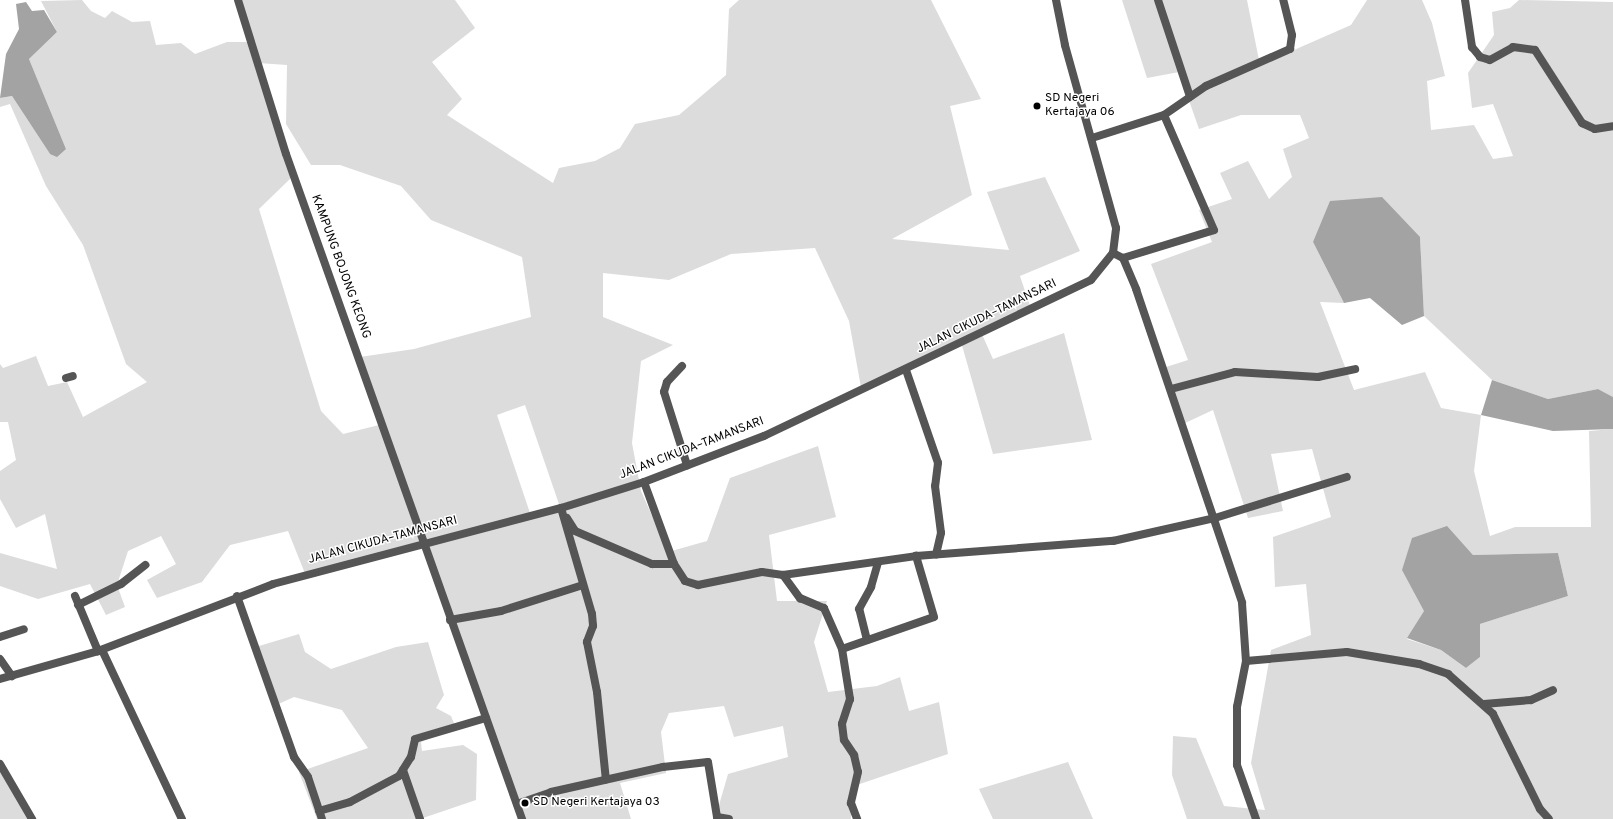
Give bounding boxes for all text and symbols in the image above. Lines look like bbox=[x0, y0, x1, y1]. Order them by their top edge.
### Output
place label: SD Negeri Kertajaya 06 bbox=[1045, 92, 1115, 120]
marker: SD Negeri Kertajaya 06 bbox=[1032, 101, 1042, 111]
street label: KAMPUNG BOJONG KEONG bbox=[307, 193, 373, 341]
street label: JALAN CIKUDA–TAMANSARI bbox=[915, 277, 1059, 357]
street label: JALAN CIKUDA–TAMANSARI bbox=[618, 415, 766, 483]
street label: JALAN CIKUDA–TAMANSARI bbox=[307, 514, 459, 568]
place label: SD Negeri Kertajaya 03 bbox=[533, 796, 660, 810]
marker: SD Negeri Kertajaya 03 bbox=[520, 798, 530, 808]

